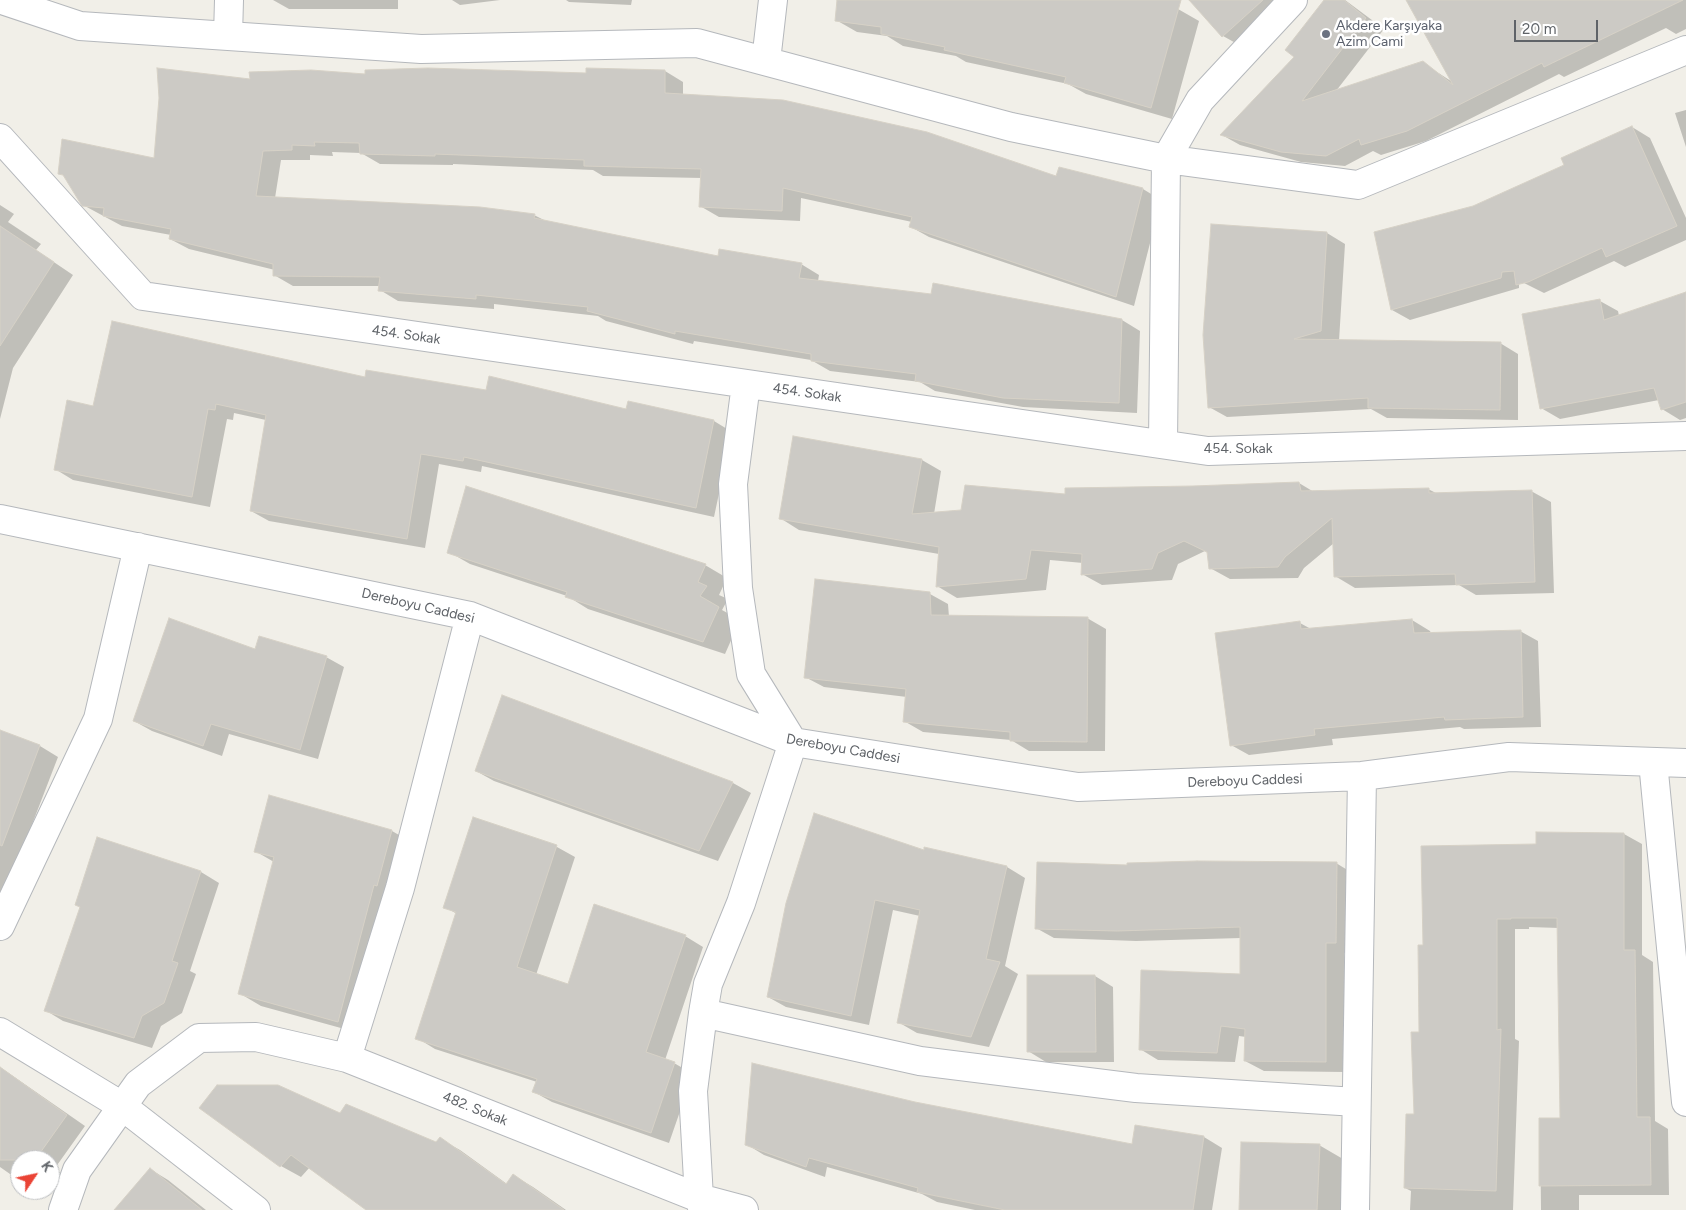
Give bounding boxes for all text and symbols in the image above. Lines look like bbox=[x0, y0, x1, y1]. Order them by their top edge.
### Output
scale bar bbox=[1516, 10, 1600, 42]
place label: Akdere Karşıyaka Azim Cami bbox=[1336, 18, 1442, 50]
text: 20 m bbox=[1522, 20, 1556, 38]
marker: Akdere Karşıyaka Azim Cami bbox=[1320, 28, 1332, 40]
street label: 454. Sokak bbox=[371, 322, 441, 348]
street label: 454. Sokak bbox=[772, 380, 842, 406]
street label: 454. Sokak bbox=[1203, 441, 1273, 457]
street label: Dereboyu Caddesi bbox=[360, 585, 476, 627]
street label: Dereboyu Caddesi bbox=[785, 731, 901, 767]
street label: Dereboyu Caddesi bbox=[1187, 771, 1303, 791]
street label: 482. Sokak bbox=[440, 1088, 510, 1130]
north arrow bbox=[10, 1150, 60, 1200]
text: K bbox=[37, 1158, 57, 1176]

